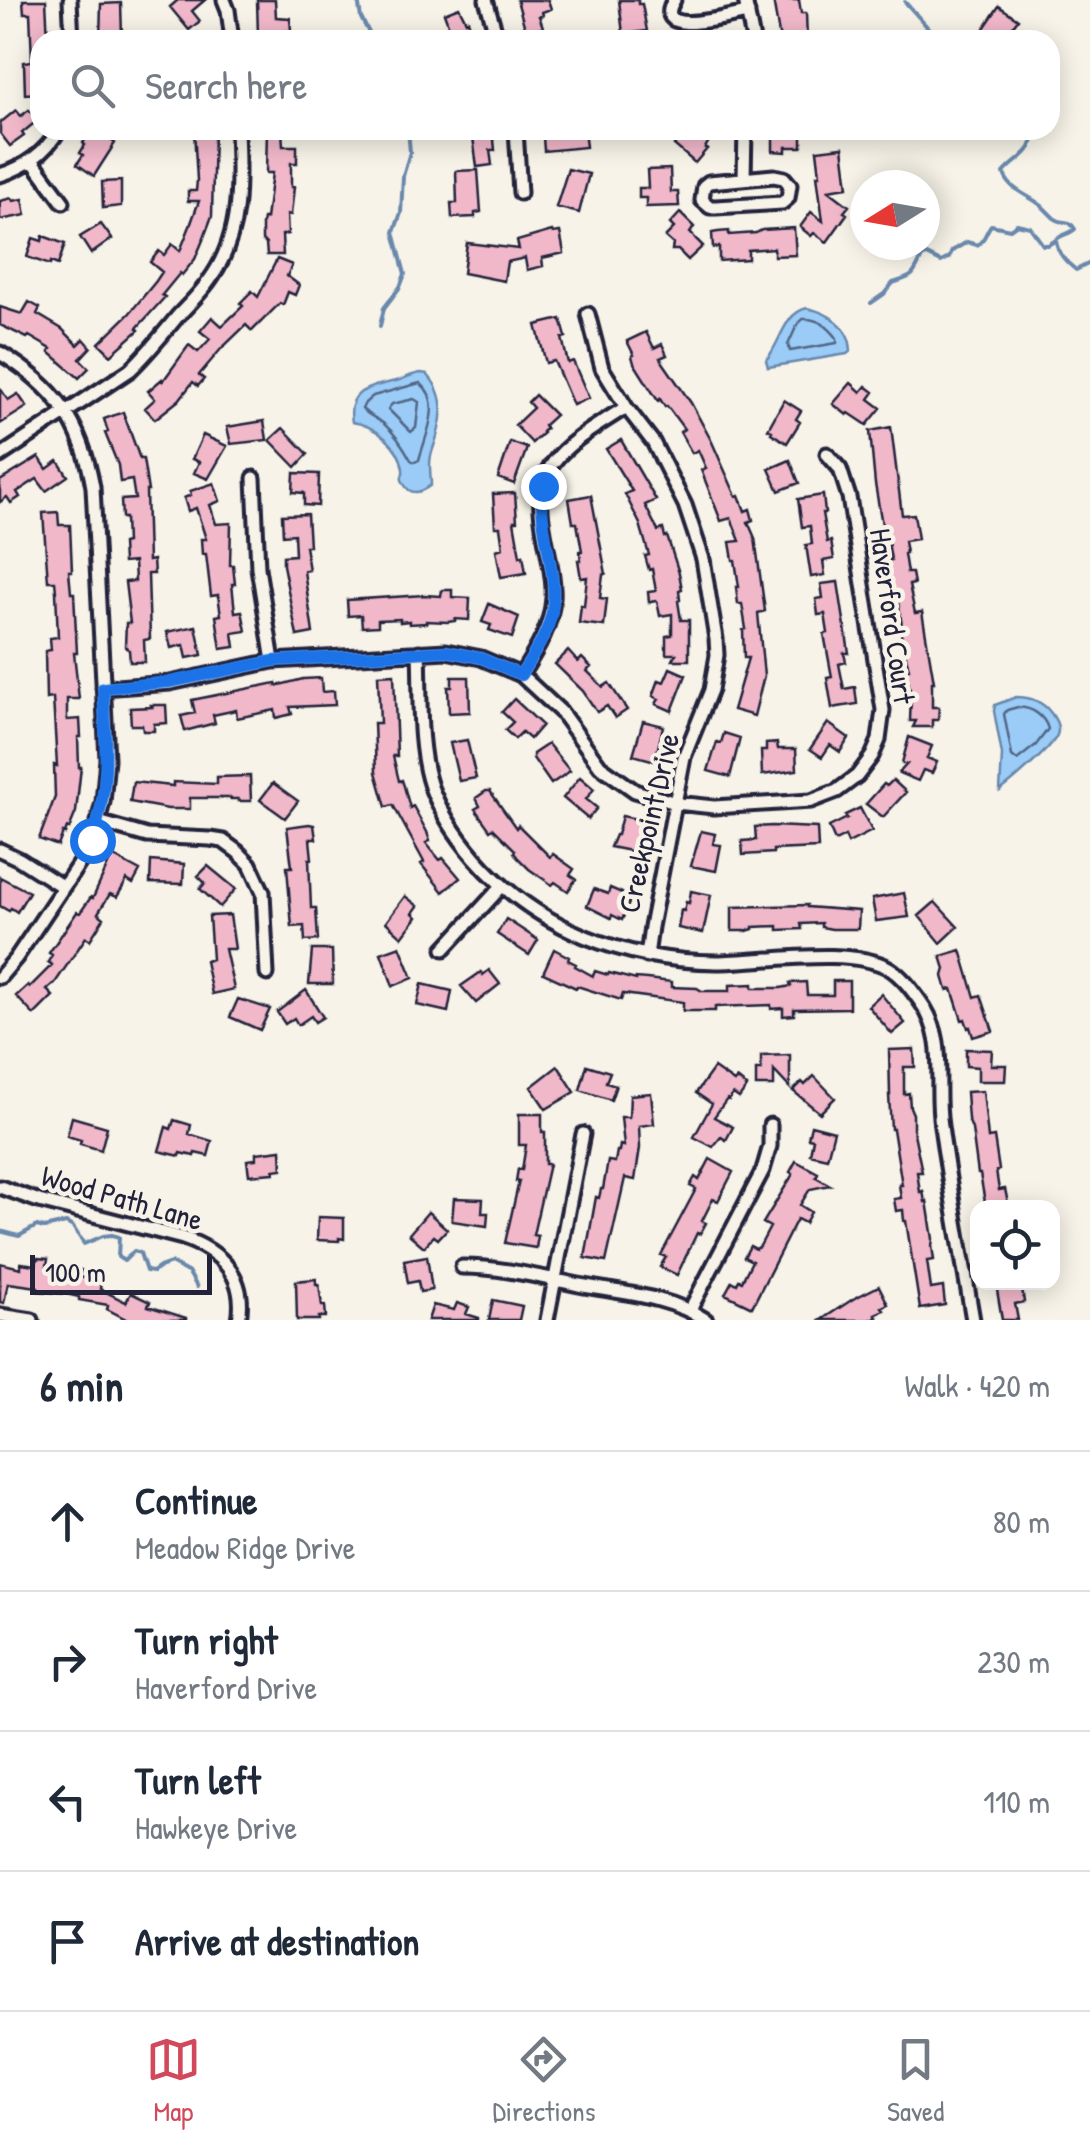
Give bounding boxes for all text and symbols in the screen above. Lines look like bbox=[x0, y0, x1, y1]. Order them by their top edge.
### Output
search box bbox=[30, 30, 1060, 140]
icon: search bbox=[65, 58, 120, 113]
text: Search here bbox=[145, 59, 307, 111]
north arrow bbox=[850, 170, 940, 260]
route end bbox=[521, 464, 567, 510]
street label: Haverford Court bbox=[861, 526, 925, 707]
street label: Creekpoint Drive bbox=[608, 729, 688, 917]
route start bbox=[70, 818, 116, 864]
street label: Wood Path Lane bbox=[37, 1155, 207, 1239]
map controls bbox=[970, 1200, 1060, 1290]
button: locate bbox=[970, 1200, 1060, 1290]
scale bar bbox=[30, 1250, 212, 1294]
text: 100 m bbox=[45, 1253, 106, 1291]
text: 6 min bbox=[40, 1357, 123, 1414]
text: Walk · 420 m bbox=[904, 1364, 1050, 1407]
text: Continue bbox=[135, 1474, 257, 1526]
icon: ahead bbox=[40, 1494, 95, 1549]
text: 80 m bbox=[993, 1500, 1050, 1543]
text: Meadow Ridge Drive bbox=[135, 1526, 356, 1569]
text: Turn right bbox=[135, 1614, 278, 1666]
icon: right bbox=[40, 1634, 95, 1689]
text: 230 m bbox=[977, 1640, 1050, 1683]
text: Haverford Drive bbox=[135, 1666, 317, 1709]
text: Turn left bbox=[135, 1754, 260, 1806]
icon: left bbox=[40, 1774, 95, 1829]
text: 110 m bbox=[983, 1780, 1050, 1823]
text: Hawkeye Drive bbox=[135, 1806, 297, 1849]
icon: arrive bbox=[40, 1914, 95, 1969]
text: Arrive at destination bbox=[135, 1915, 419, 1967]
tab: Map bbox=[146, 2032, 201, 2130]
tab: Directions bbox=[492, 2032, 595, 2130]
tab: Saved bbox=[887, 2032, 944, 2130]

